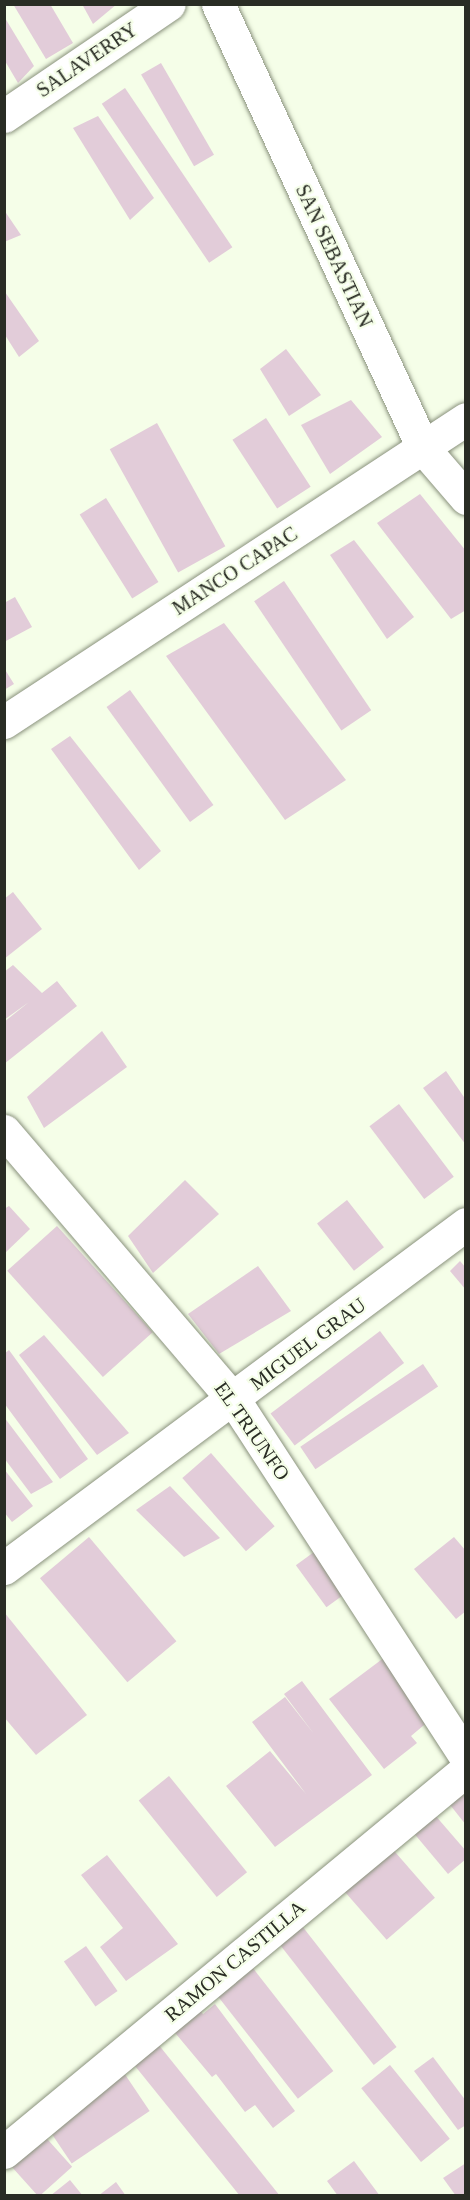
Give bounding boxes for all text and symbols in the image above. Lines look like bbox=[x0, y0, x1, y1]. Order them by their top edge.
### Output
street label: SALAVERRY bbox=[32, 18, 142, 102]
street label: SAN SEBASTIAN bbox=[290, 181, 378, 331]
street label: MANCO CAPAC bbox=[168, 522, 302, 620]
street label: MIGUEL GRAU bbox=[245, 1292, 371, 1396]
street label: EL TRIUNFO bbox=[209, 1377, 295, 1485]
street label: RAMON CASTILLA bbox=[160, 1895, 310, 2027]

